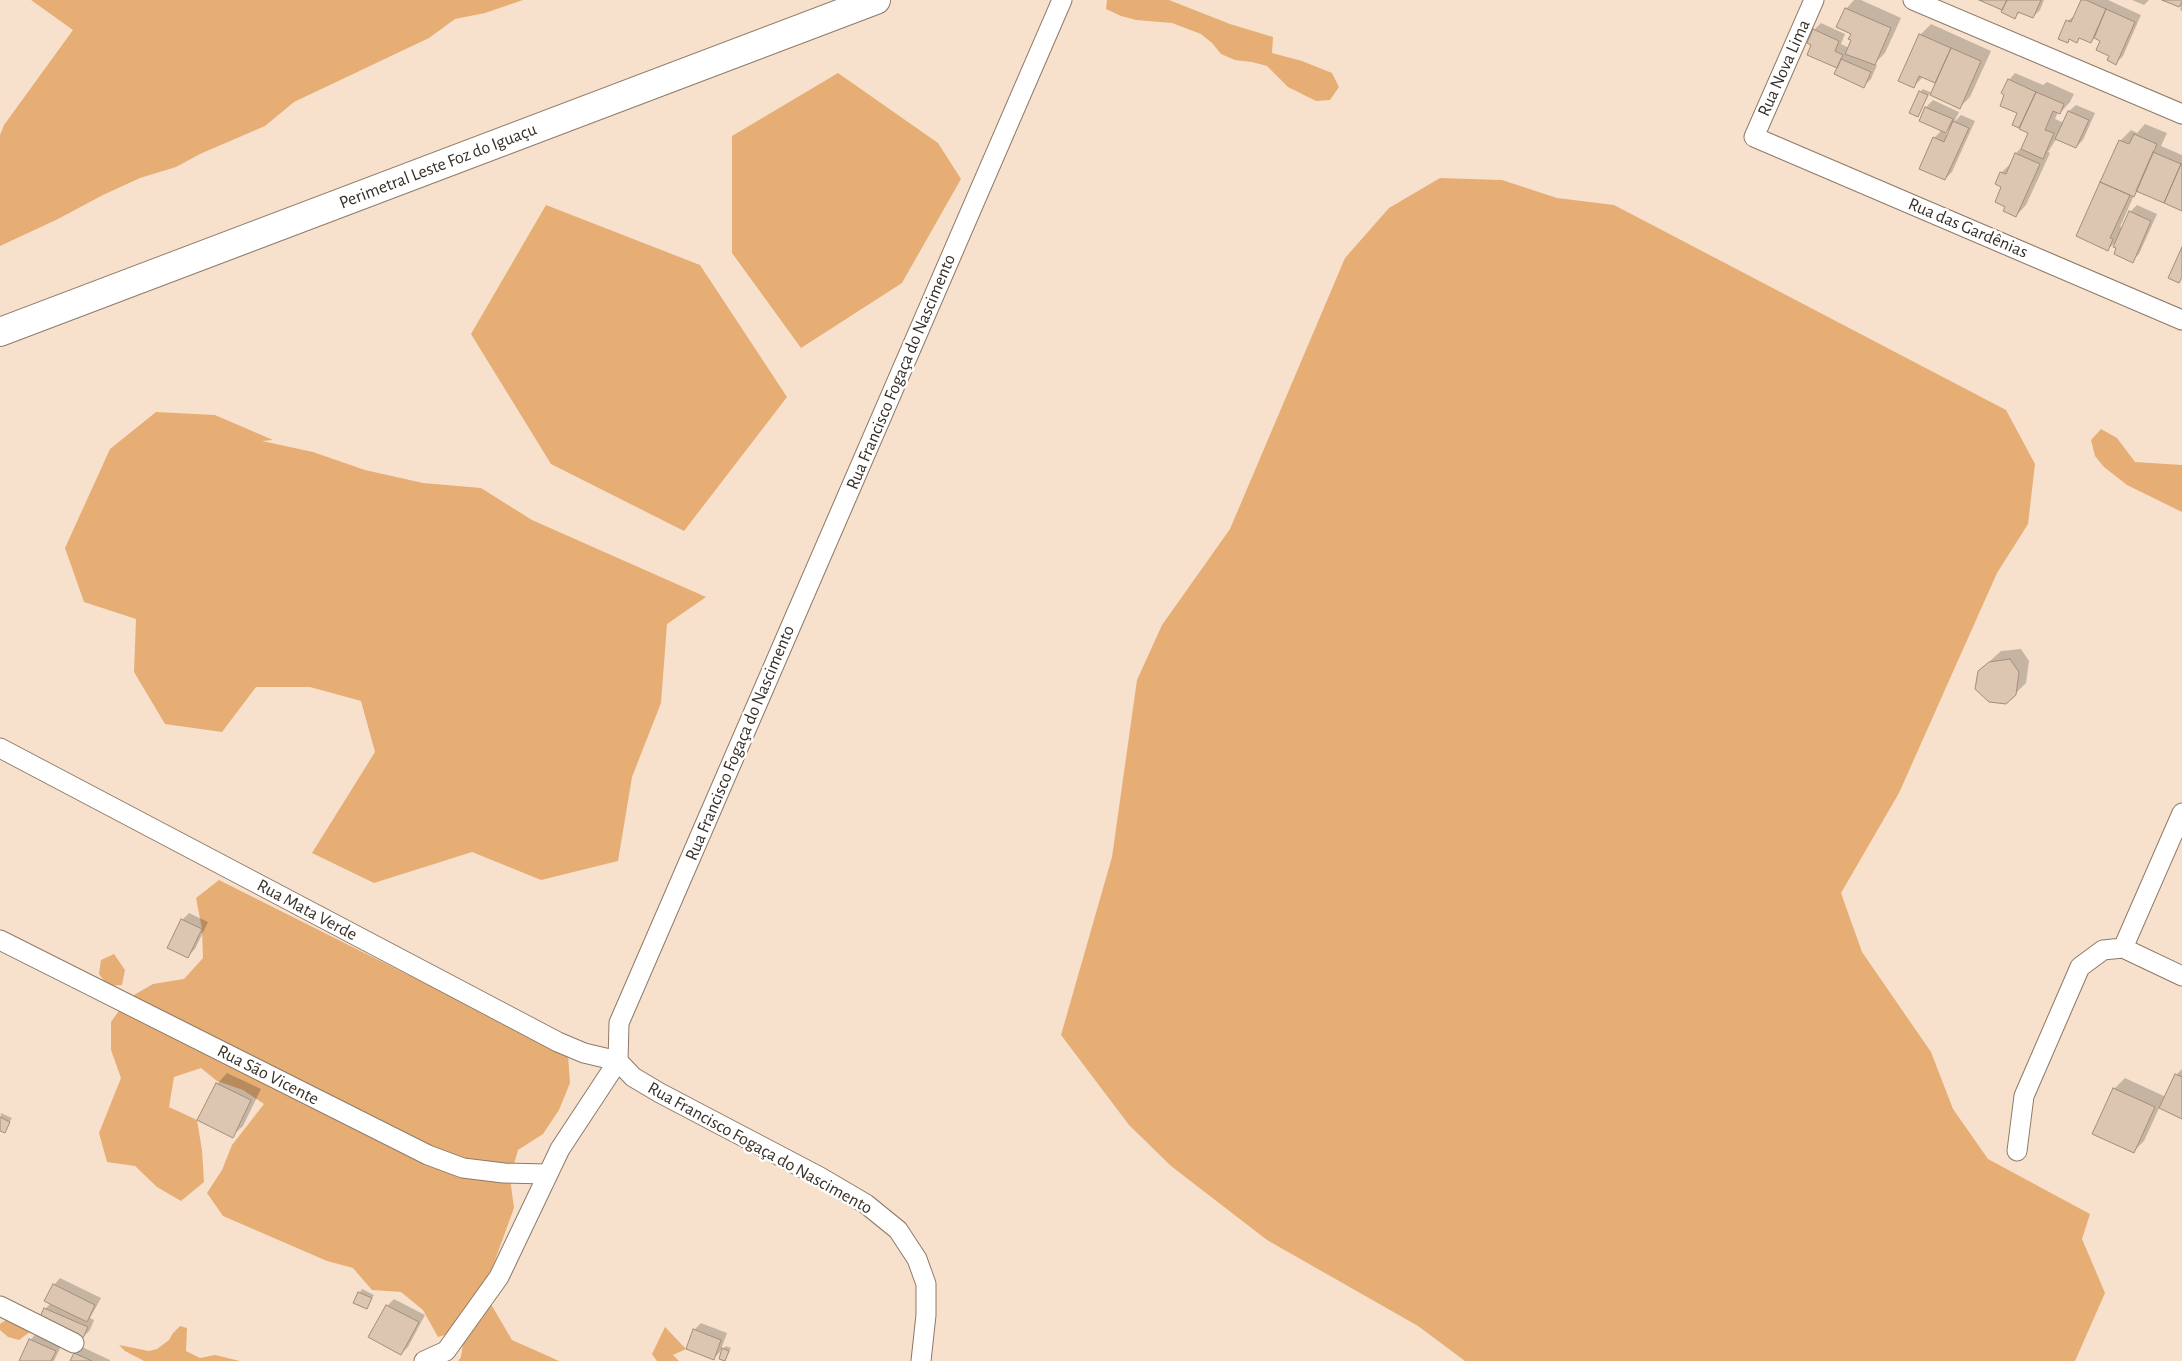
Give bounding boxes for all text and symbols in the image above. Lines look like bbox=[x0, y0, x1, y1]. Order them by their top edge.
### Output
street label: Rua Nova Lima bbox=[1753, 16, 1815, 120]
street label: Perimetral Leste Foz do Iguaçu bbox=[336, 118, 540, 214]
street label: Rua das Gardênias bbox=[1905, 193, 2031, 263]
street label: Rua Francisco Fogaça do Nascimento bbox=[842, 251, 960, 493]
street label: Rua Francisco Fogaça do Nascimento bbox=[681, 622, 799, 864]
street label: Rua Mata Verde bbox=[253, 875, 361, 945]
street label: Rua São Vicente bbox=[214, 1040, 322, 1110]
street label: Rua Francisco Fogaça do Nascimento bbox=[644, 1077, 876, 1219]

